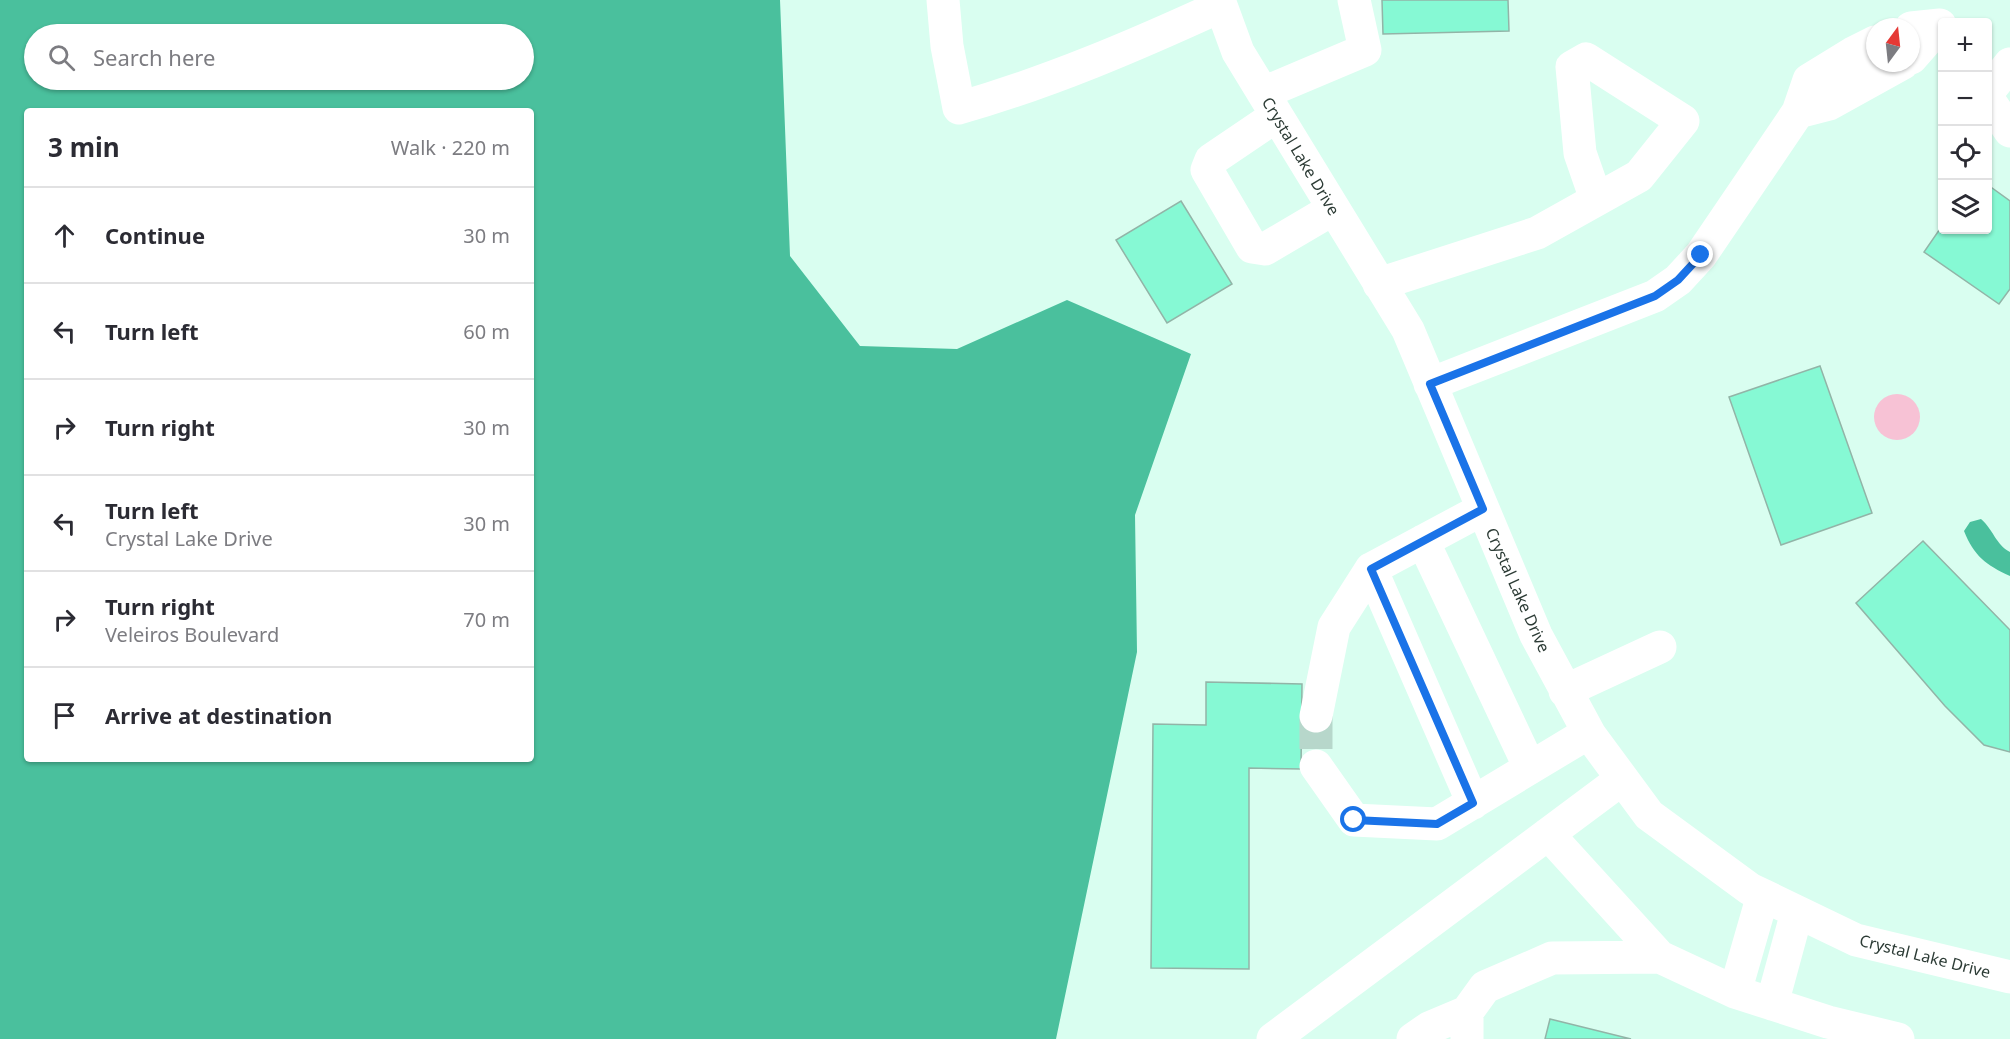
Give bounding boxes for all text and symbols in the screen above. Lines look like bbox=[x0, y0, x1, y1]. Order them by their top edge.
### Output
north arrow bbox=[1866, 18, 1920, 72]
map controls bbox=[1938, 18, 1992, 234]
button: + bbox=[1938, 18, 1992, 72]
search box bbox=[24, 24, 534, 90]
icon: search bbox=[45, 41, 78, 74]
text: Search here bbox=[93, 42, 215, 72]
button: − bbox=[1938, 72, 1992, 126]
street label: Crystal Lake Drive bbox=[1257, 93, 1345, 219]
button: locate bbox=[1938, 126, 1992, 180]
text: 3 min bbox=[48, 129, 120, 165]
text: Walk · 220 m bbox=[391, 134, 510, 161]
button: layers bbox=[1938, 180, 1992, 234]
icon: ahead bbox=[48, 219, 81, 252]
text: Continue bbox=[105, 220, 205, 250]
text: 30 m bbox=[463, 222, 510, 249]
route end bbox=[1687, 241, 1713, 267]
icon: left bbox=[48, 315, 81, 348]
text: Turn left bbox=[105, 316, 199, 346]
text: 60 m bbox=[463, 318, 510, 345]
icon: right bbox=[48, 411, 81, 444]
text: Turn right bbox=[105, 412, 215, 442]
text: 30 m bbox=[463, 414, 510, 441]
text: Turn left bbox=[105, 495, 199, 525]
icon: left bbox=[48, 507, 81, 540]
text: 30 m bbox=[463, 510, 510, 537]
street label: Crystal Lake Drive bbox=[1481, 524, 1555, 656]
text: Crystal Lake Drive bbox=[105, 525, 273, 552]
text: Turn right bbox=[105, 591, 215, 621]
icon: right bbox=[48, 603, 81, 636]
text: 70 m bbox=[463, 606, 510, 633]
text: Veleiros Boulevard bbox=[105, 621, 279, 648]
icon: arrive bbox=[48, 699, 81, 732]
text: Arrive at destination bbox=[105, 700, 332, 730]
route start bbox=[1340, 806, 1366, 832]
street label: Crystal Lake Drive bbox=[1857, 929, 1993, 983]

